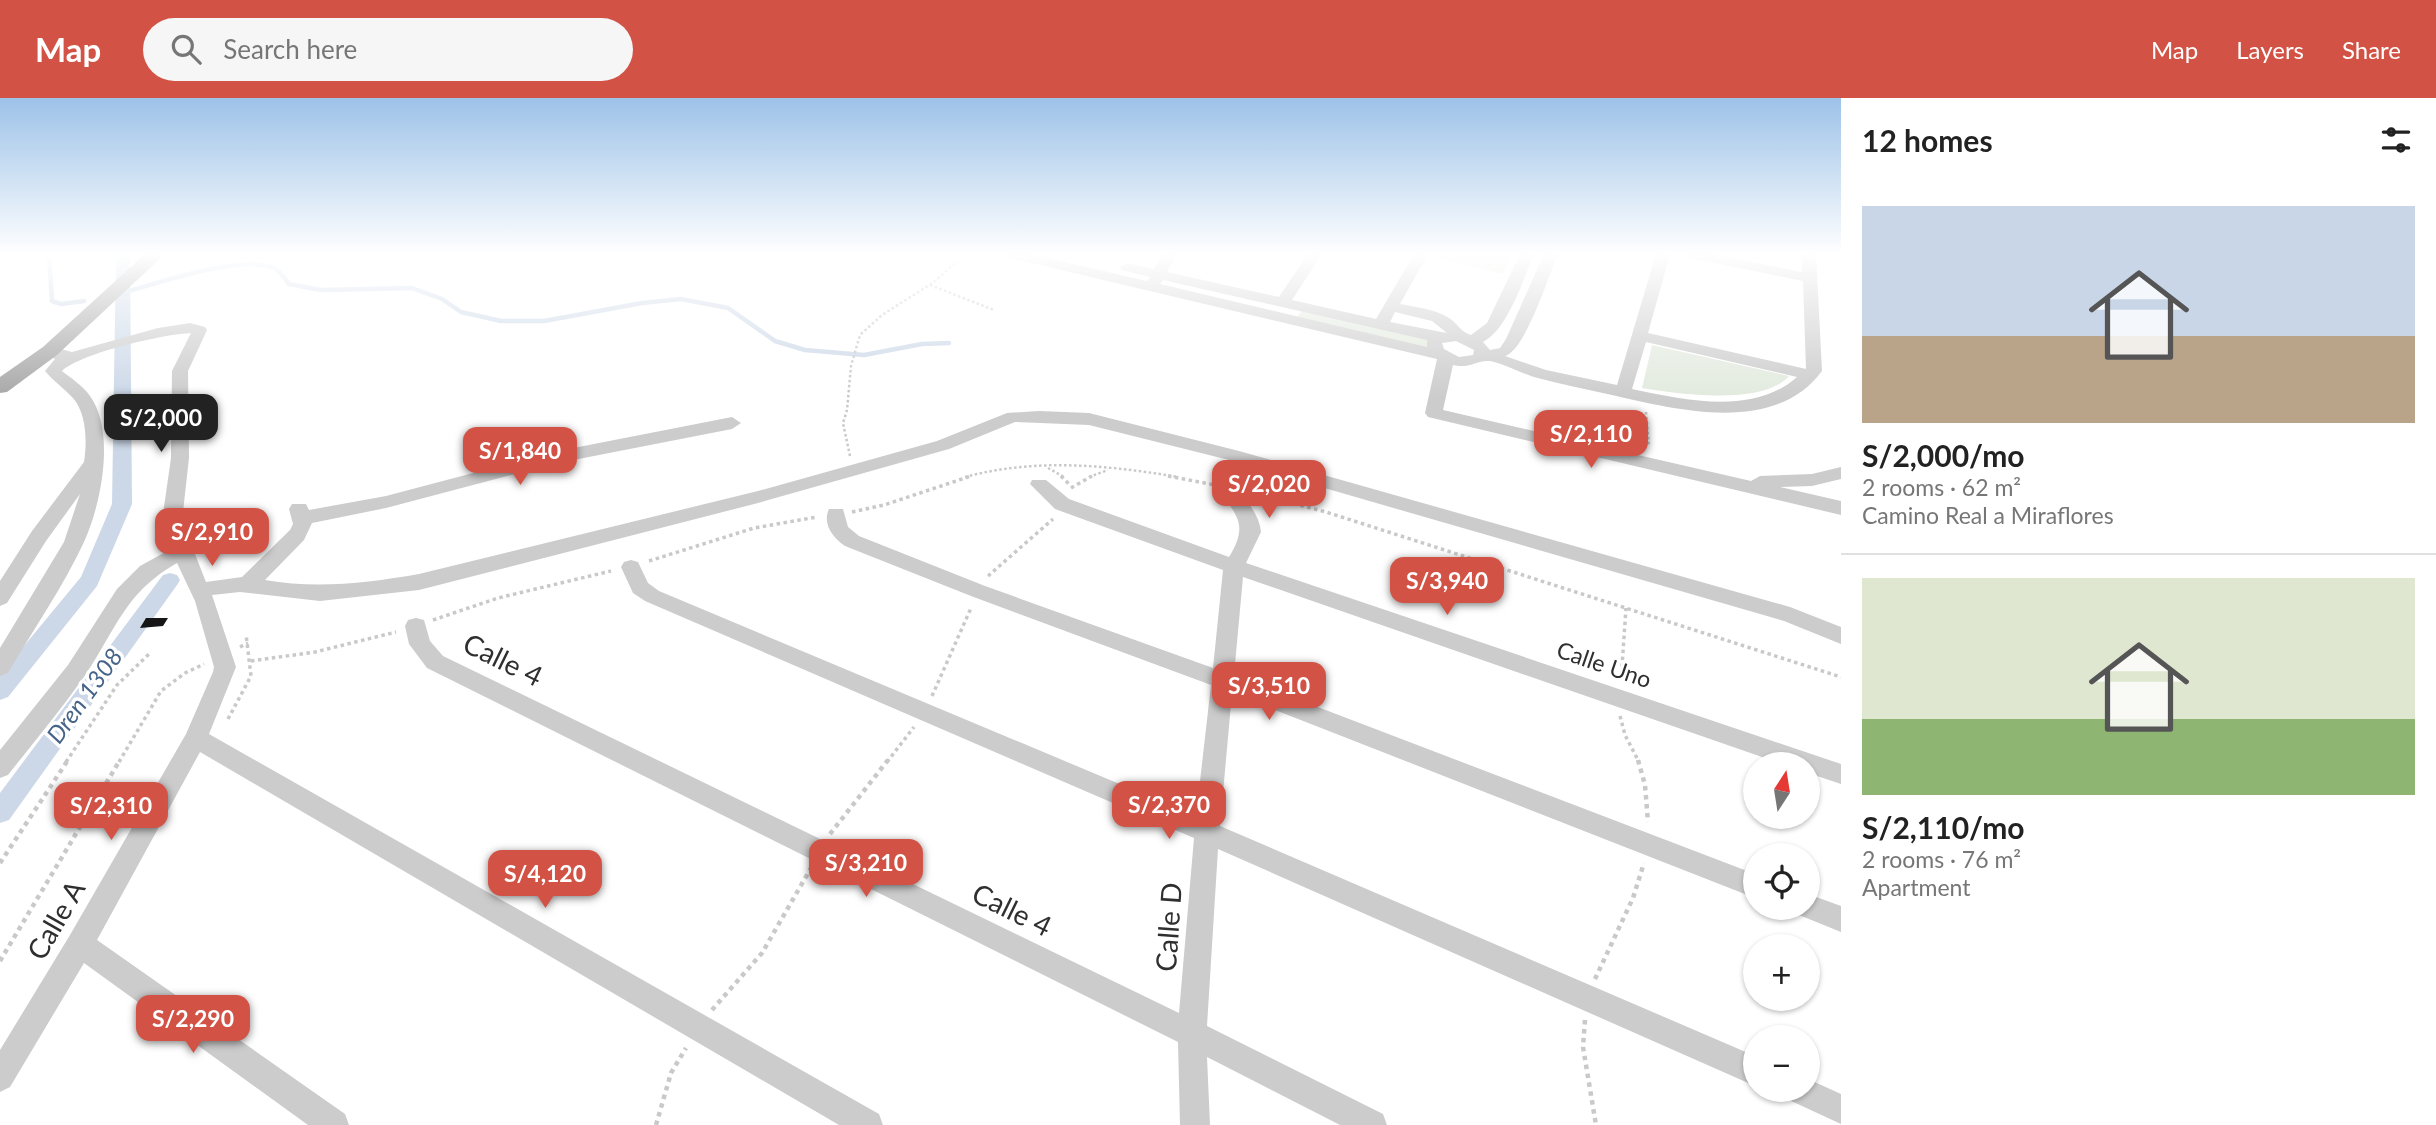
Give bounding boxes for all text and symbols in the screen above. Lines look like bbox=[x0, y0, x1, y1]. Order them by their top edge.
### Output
search box bbox=[143, 18, 633, 81]
text: Map bbox=[35, 29, 101, 69]
icon: search bbox=[167, 30, 205, 68]
text: Search here bbox=[223, 33, 357, 65]
text: Map bbox=[2151, 35, 2198, 64]
text: Layers bbox=[2236, 35, 2304, 64]
text: Share bbox=[2342, 35, 2401, 64]
icon: filters bbox=[2377, 121, 2415, 159]
text: 12 homes bbox=[1862, 122, 1993, 158]
icon: home bbox=[2076, 252, 2202, 378]
pin: S/2,000 bbox=[96, 394, 226, 454]
text: S/2,000 bbox=[120, 403, 202, 431]
pin: S/2,110 bbox=[1526, 410, 1656, 470]
text: S/2,110 bbox=[1550, 419, 1632, 447]
pin: S/1,840 bbox=[455, 428, 585, 487]
text: S/1,840 bbox=[479, 436, 561, 464]
text: S/2,000/mo bbox=[1862, 437, 2025, 473]
pin: S/2,020 bbox=[1204, 460, 1334, 520]
text: S/2,020 bbox=[1228, 469, 1310, 497]
text: 2 rooms · 62 m² bbox=[1862, 473, 2021, 501]
text: Camino Real a Miraflores bbox=[1862, 501, 2114, 529]
pin: S/2,910 bbox=[147, 508, 277, 568]
text: S/2,910 bbox=[171, 517, 253, 545]
pin: S/3,940 bbox=[1382, 558, 1512, 617]
text: S/3,940 bbox=[1406, 566, 1488, 594]
icon: home bbox=[2076, 624, 2202, 750]
street label: Calle 4 bbox=[458, 625, 549, 693]
street label: Calle Uno bbox=[1553, 635, 1655, 693]
water label: Dren 1308 bbox=[40, 642, 128, 748]
pin: S/3,510 bbox=[1204, 662, 1334, 722]
text: S/3,510 bbox=[1228, 671, 1310, 699]
north arrow bbox=[1743, 752, 1820, 830]
map controls bbox=[1743, 752, 1820, 1102]
pin: S/2,310 bbox=[46, 782, 176, 842]
pin: S/2,370 bbox=[1104, 782, 1234, 841]
text: S/2,370 bbox=[1128, 790, 1210, 818]
text: S/2,310 bbox=[70, 791, 152, 819]
text: S/2,110/mo bbox=[1862, 809, 2025, 845]
pin: S/3,210 bbox=[801, 840, 931, 899]
button: locate bbox=[1743, 843, 1820, 920]
text: 2 rooms · 76 m² bbox=[1862, 845, 2021, 873]
text: S/3,210 bbox=[825, 848, 907, 876]
pin: S/4,120 bbox=[480, 850, 610, 910]
text: S/4,120 bbox=[504, 859, 586, 887]
text: Apartment bbox=[1862, 873, 1970, 901]
street label: Calle A bbox=[19, 874, 91, 965]
street label: Calle 4 bbox=[967, 875, 1058, 943]
street label: Calle D bbox=[1148, 881, 1188, 973]
button: + bbox=[1743, 934, 1820, 1011]
pin: S/2,290 bbox=[128, 996, 258, 1055]
text: S/2,290 bbox=[152, 1004, 234, 1032]
button: − bbox=[1743, 1025, 1820, 1102]

